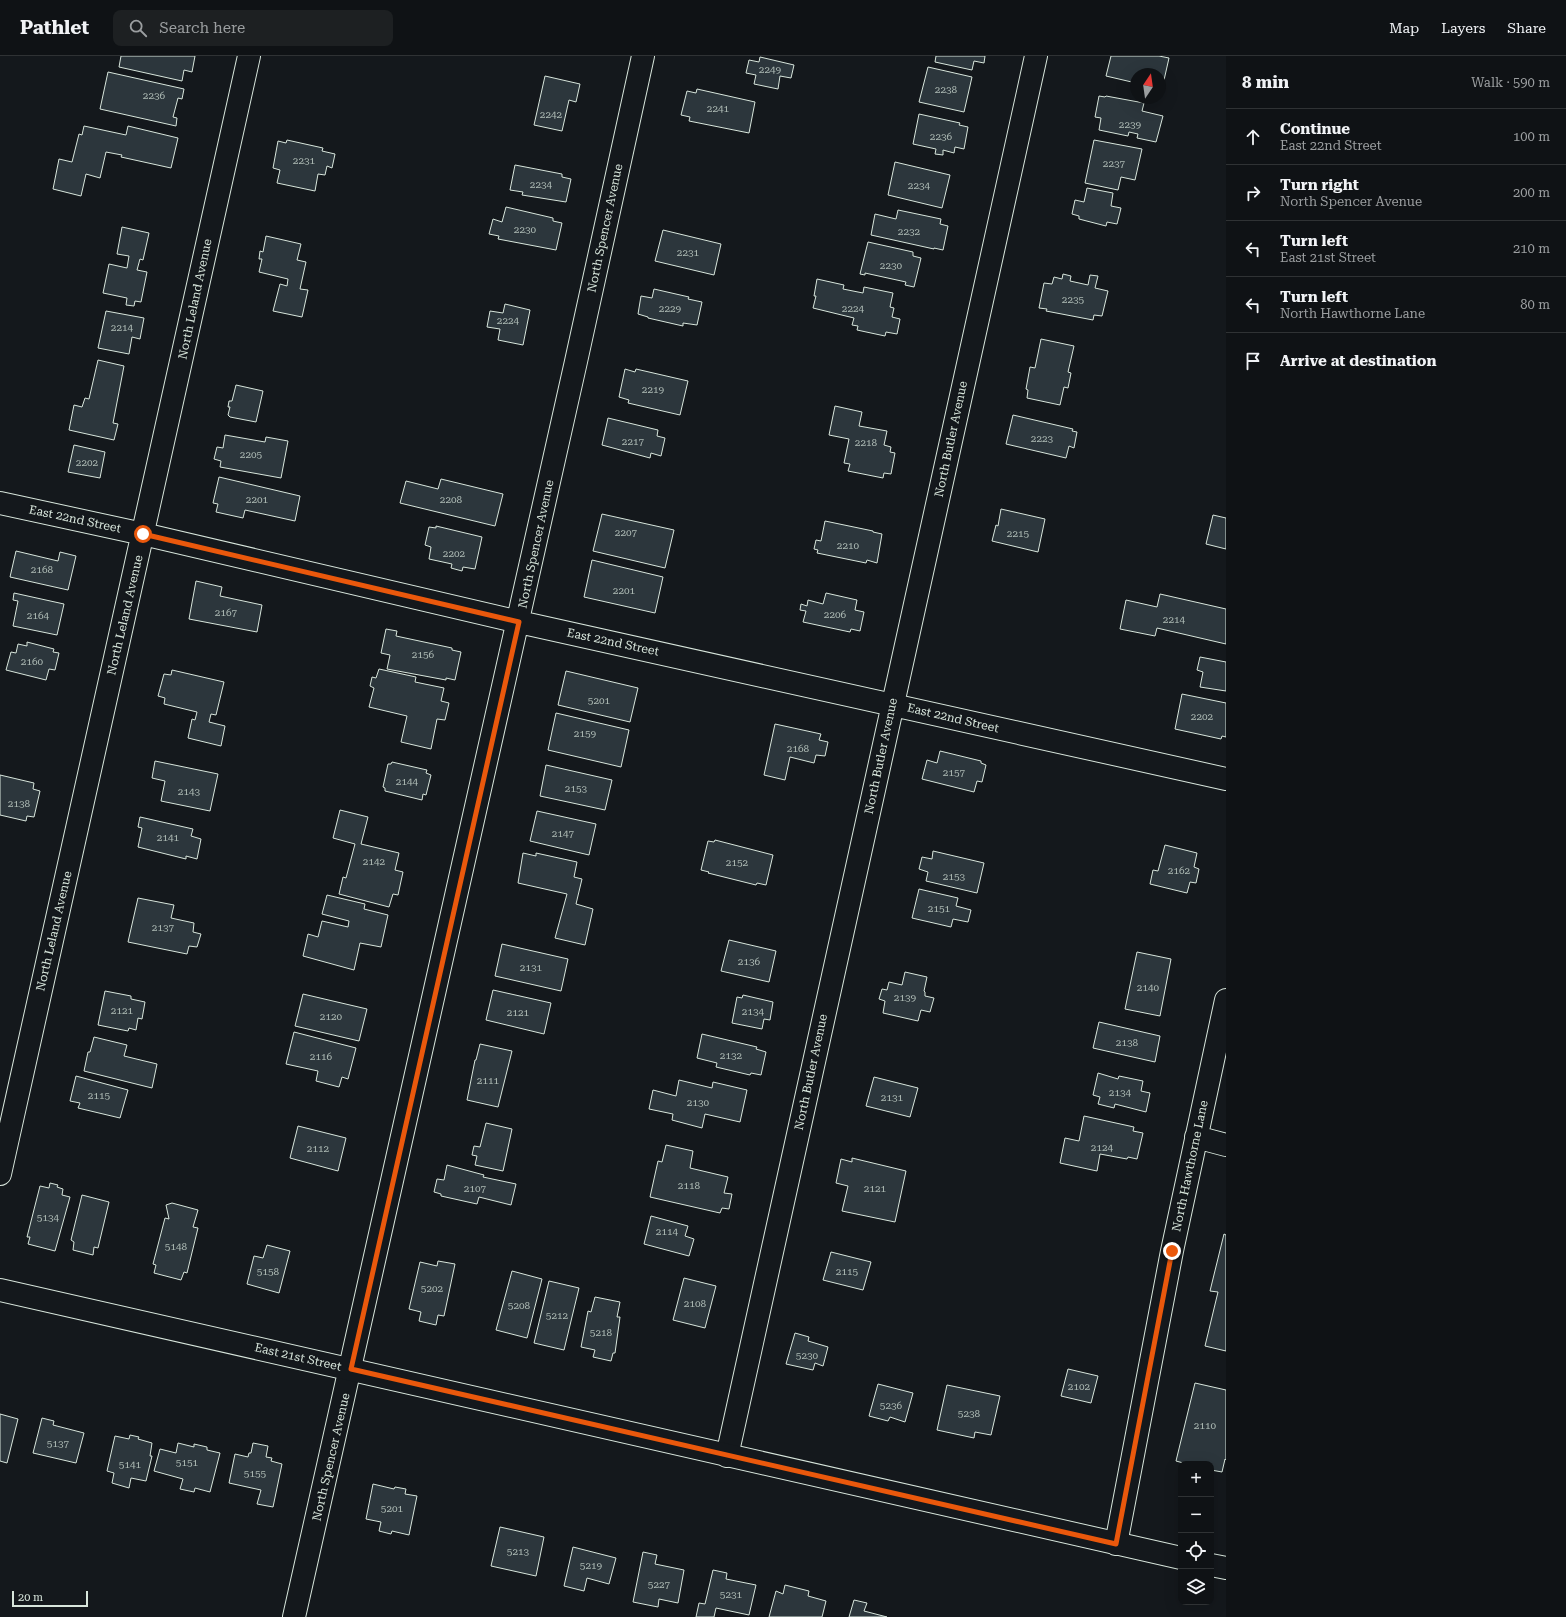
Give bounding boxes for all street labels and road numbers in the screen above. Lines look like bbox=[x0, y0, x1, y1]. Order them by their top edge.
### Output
street label: North Spencer Avenue bbox=[585, 162, 626, 294]
street label: North Leland Avenue bbox=[175, 237, 215, 361]
street label: North Butler Avenue bbox=[932, 379, 970, 498]
street label: North Spencer Avenue bbox=[516, 478, 557, 610]
street label: East 22nd Street bbox=[28, 502, 123, 536]
street label: North Leland Avenue bbox=[104, 553, 146, 676]
street label: East 22nd Street bbox=[566, 625, 661, 659]
street label: North Butler Avenue bbox=[862, 696, 900, 815]
street label: East 22nd Street bbox=[906, 701, 1001, 735]
street label: North Leland Avenue bbox=[33, 869, 75, 992]
street label: North Butler Avenue bbox=[792, 1012, 830, 1131]
street label: North Hawthorne Lane bbox=[1169, 1099, 1211, 1233]
street label: East 21st Street bbox=[253, 1340, 343, 1374]
street label: North Spencer Avenue bbox=[309, 1391, 353, 1522]

